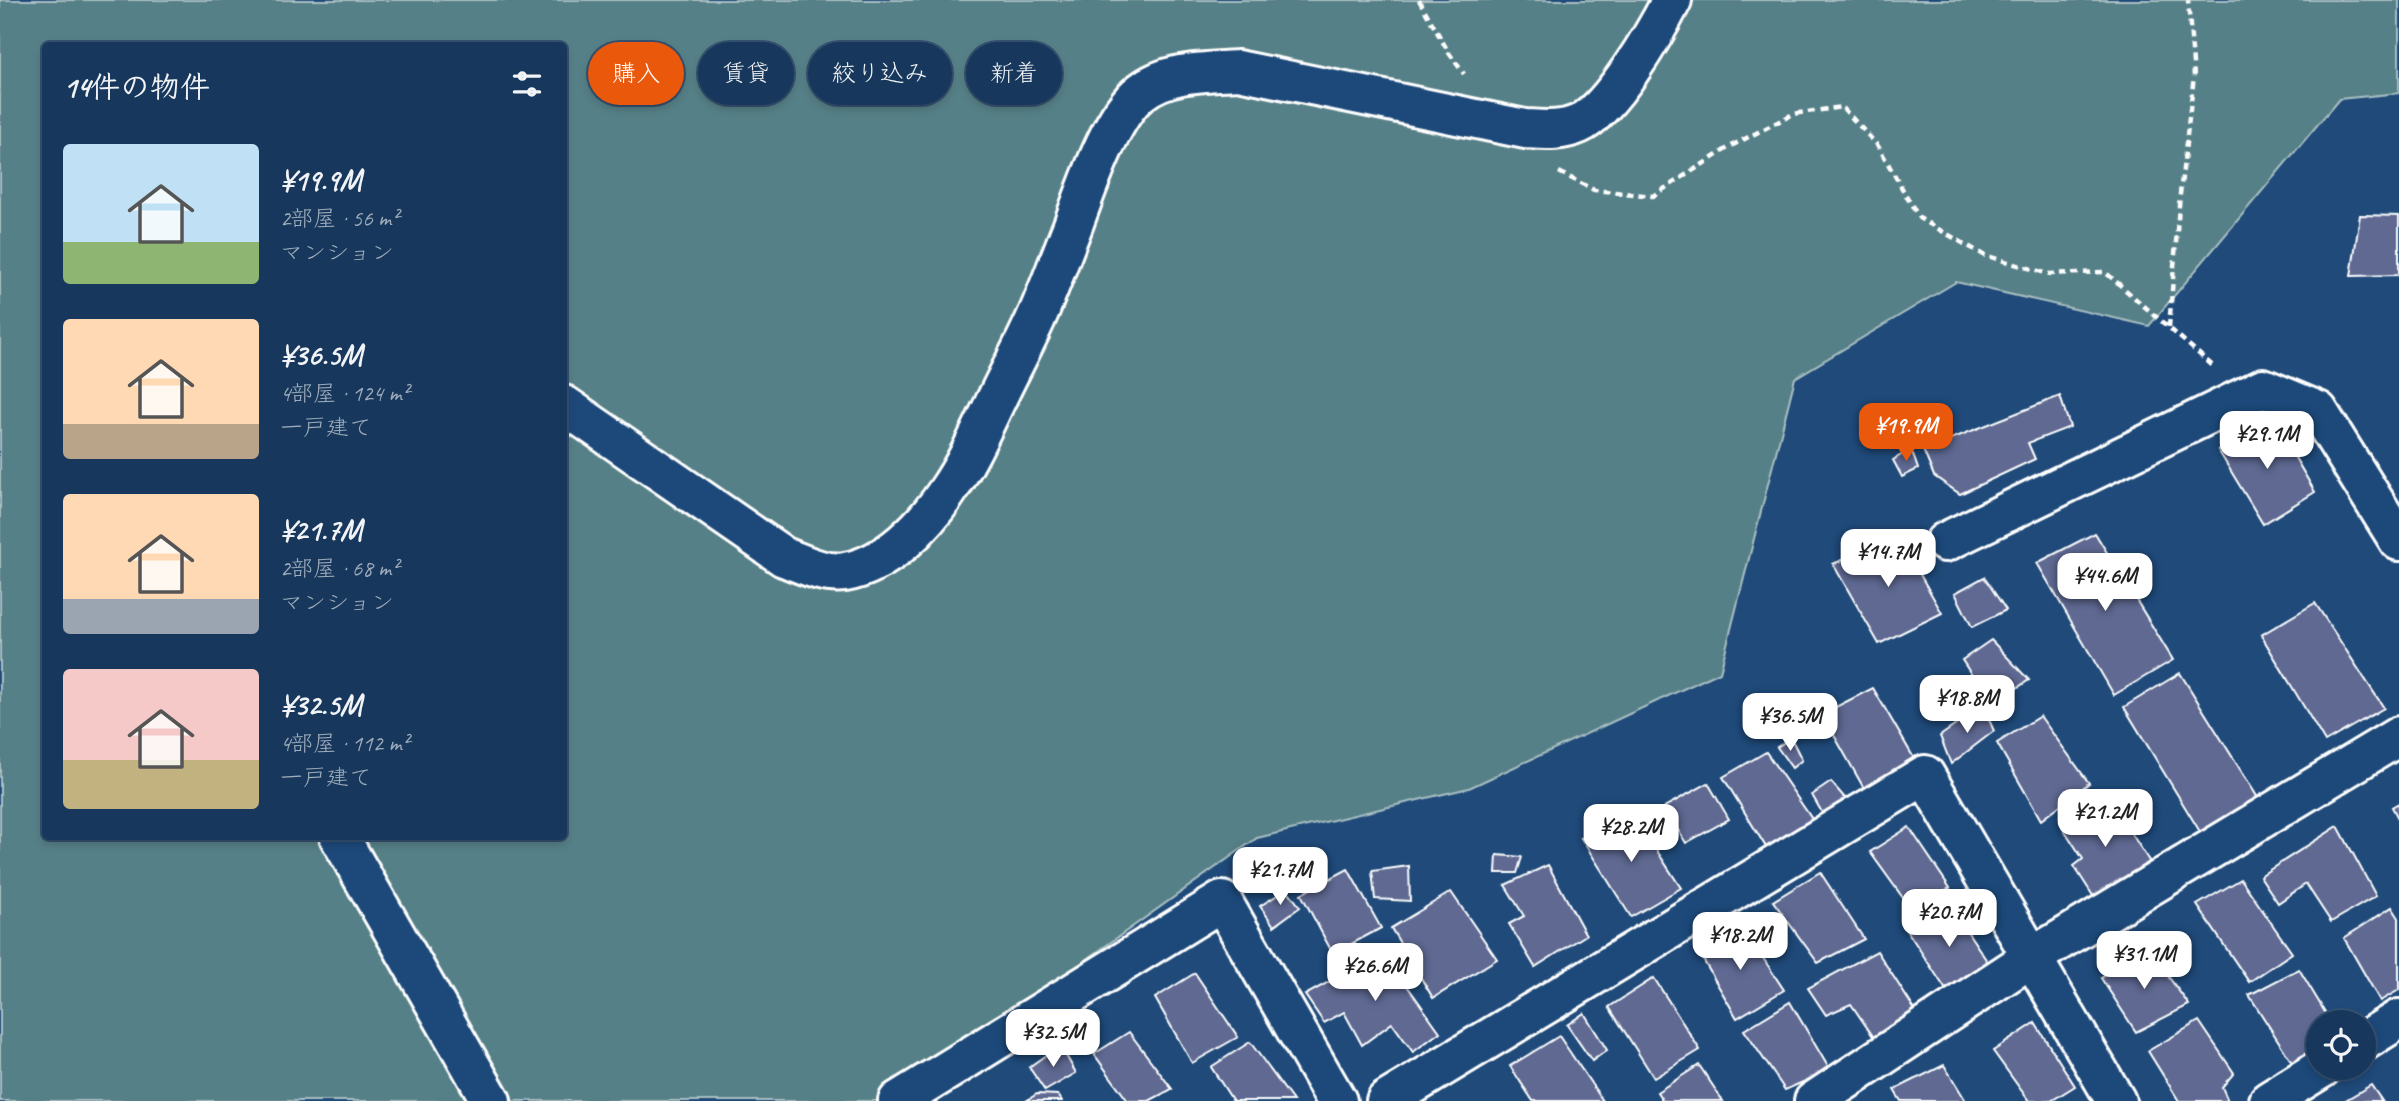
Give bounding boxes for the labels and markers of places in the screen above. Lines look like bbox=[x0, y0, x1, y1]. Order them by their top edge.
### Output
pin: ¥19.9M bbox=[1849, 404, 1963, 463]
pin: ¥29.1M bbox=[2210, 412, 2324, 471]
pin: ¥14.7M bbox=[1831, 530, 1945, 589]
pin: ¥44.6M bbox=[2048, 554, 2162, 613]
pin: ¥18.8M bbox=[1910, 676, 2024, 735]
pin: ¥36.5M bbox=[1733, 694, 1847, 753]
pin: ¥21.2M bbox=[2048, 790, 2162, 849]
pin: ¥28.2M bbox=[1574, 804, 1688, 864]
pin: ¥21.7M bbox=[1223, 848, 1337, 907]
pin: ¥20.7M bbox=[1892, 890, 2006, 949]
pin: ¥18.2M bbox=[1683, 912, 1797, 972]
pin: ¥31.1M bbox=[2087, 932, 2201, 991]
pin: ¥26.6M bbox=[1318, 944, 1432, 1003]
pin: ¥32.5M bbox=[996, 1010, 1110, 1069]

